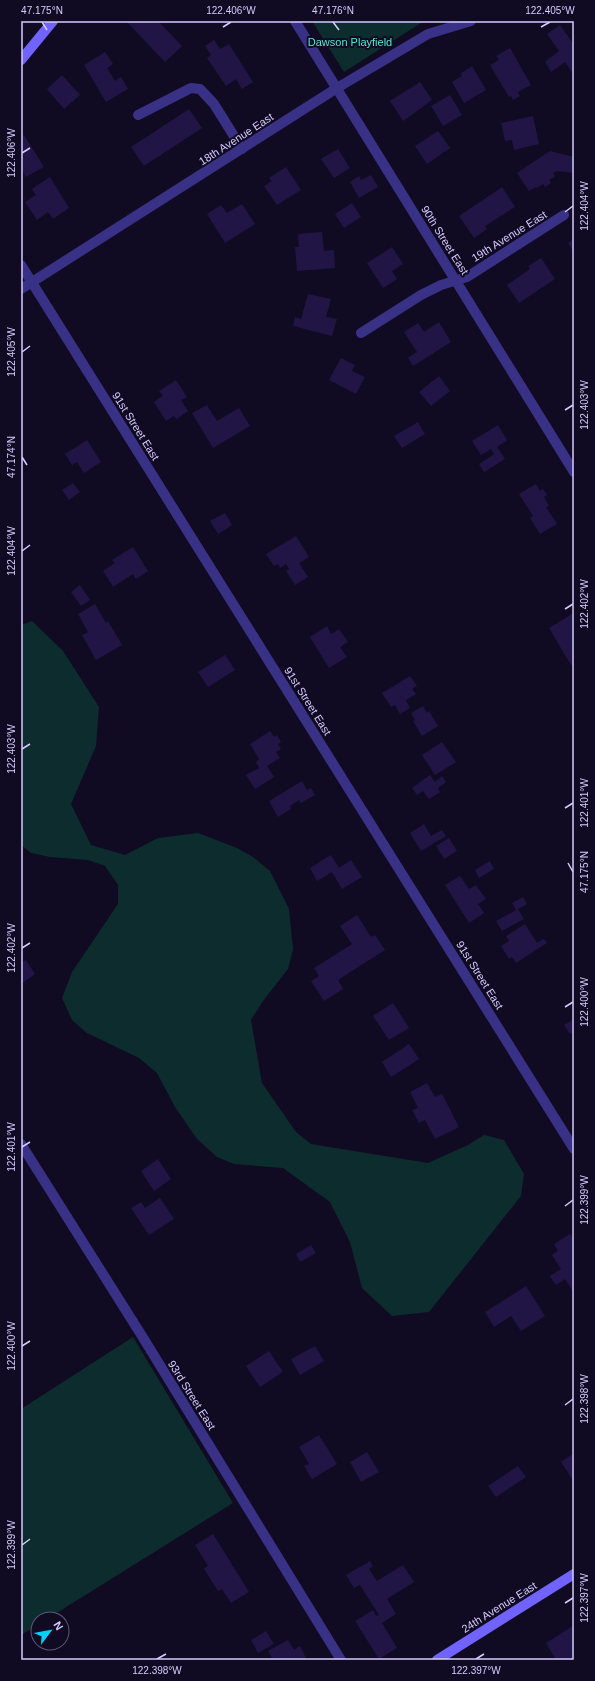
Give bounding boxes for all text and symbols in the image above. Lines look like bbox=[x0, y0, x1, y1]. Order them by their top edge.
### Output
text: 47.175°N bbox=[21, 5, 63, 16]
text: 122.406°W bbox=[206, 5, 256, 16]
text: 47.176°N bbox=[312, 5, 354, 16]
text: 122.405°W bbox=[525, 5, 575, 16]
park label: Dawson Playfield bbox=[308, 36, 392, 48]
street label: 18th Avenue East bbox=[197, 111, 275, 167]
text: 122.406°W bbox=[6, 128, 17, 178]
text: 122.404°W bbox=[579, 181, 590, 231]
street label: 90th Street East bbox=[419, 203, 471, 277]
street label: 19th Avenue East bbox=[469, 208, 549, 264]
text: 122.405°W bbox=[6, 327, 17, 377]
text: 122.403°W bbox=[579, 380, 590, 430]
street label: 91st Street East bbox=[110, 390, 162, 462]
text: 47.174°N bbox=[6, 436, 17, 478]
text: 122.404°W bbox=[6, 526, 17, 576]
text: 122.402°W bbox=[579, 579, 590, 629]
street label: 91st Street East bbox=[282, 665, 334, 737]
text: 122.403°W bbox=[6, 724, 17, 774]
text: 122.401°W bbox=[579, 778, 590, 828]
text: 47.175°N bbox=[579, 851, 590, 893]
text: 122.402°W bbox=[6, 923, 17, 973]
street label: 91st Street East bbox=[454, 939, 506, 1011]
text: 122.400°W bbox=[579, 977, 590, 1027]
text: 122.401°W bbox=[6, 1122, 17, 1172]
text: 122.399°W bbox=[579, 1175, 590, 1225]
text: 122.400°W bbox=[6, 1321, 17, 1371]
street label: 93rd Street East bbox=[166, 1358, 218, 1432]
text: 122.398°W bbox=[579, 1374, 590, 1424]
text: 122.399°W bbox=[6, 1520, 17, 1570]
text: 122.397°W bbox=[579, 1573, 590, 1623]
street label: 24th Avenue East bbox=[459, 1579, 539, 1635]
north arrow bbox=[30, 1611, 70, 1651]
text: N bbox=[51, 1619, 66, 1632]
text: 122.398°W bbox=[132, 1665, 182, 1676]
text: 122.397°W bbox=[451, 1665, 501, 1676]

